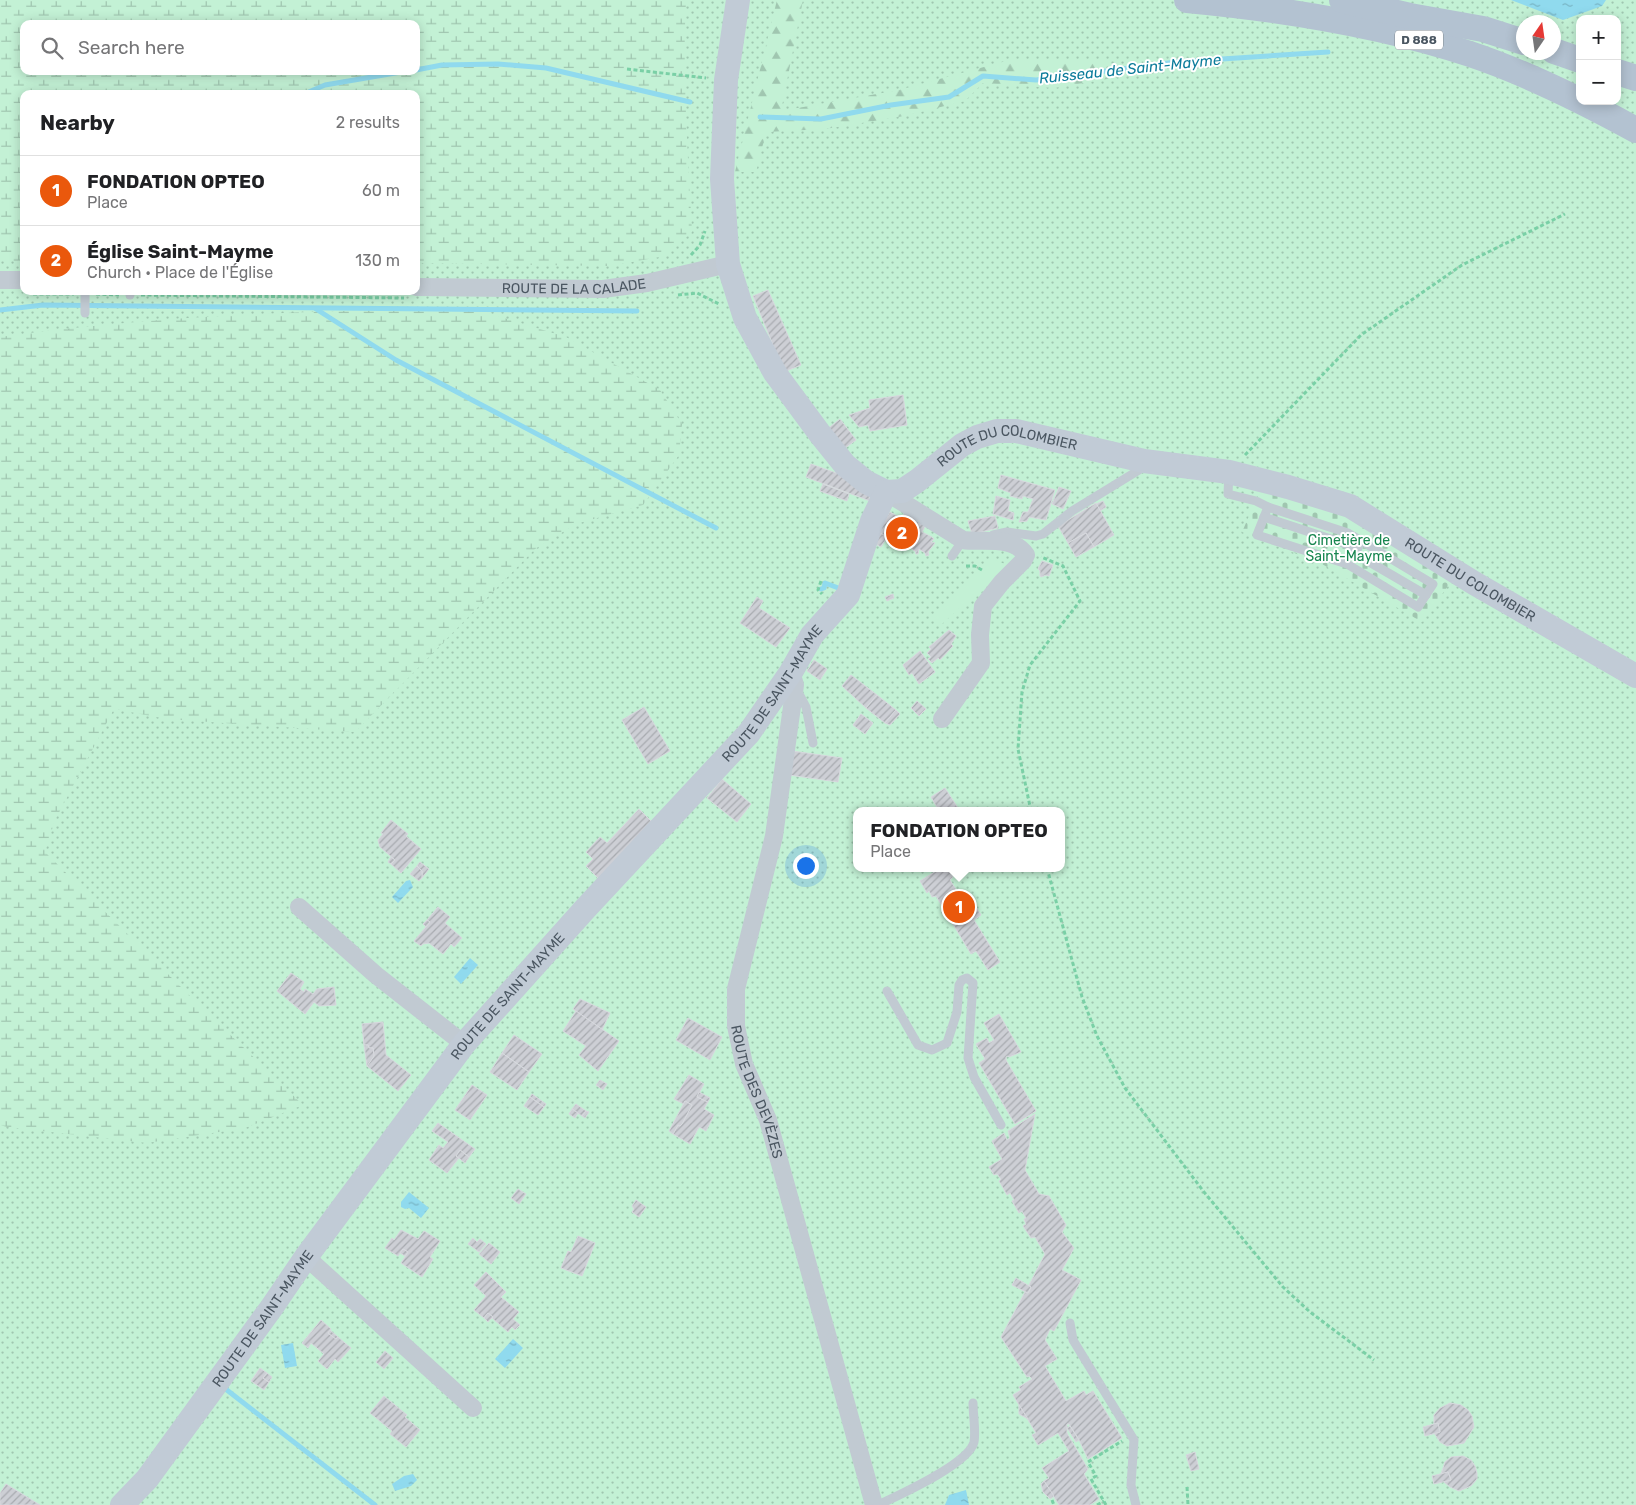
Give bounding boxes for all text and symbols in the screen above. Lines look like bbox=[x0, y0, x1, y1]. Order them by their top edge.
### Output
north arrow bbox=[1516, 15, 1561, 60]
map controls bbox=[1576, 15, 1621, 105]
button: + bbox=[1576, 15, 1621, 60]
search box bbox=[20, 20, 420, 75]
road number: D 888 bbox=[1395, 30, 1443, 50]
icon: search bbox=[38, 34, 66, 62]
text: Search here bbox=[78, 36, 185, 59]
water label: Ruisseau de Saint-Mayme bbox=[1038, 50, 1223, 88]
button: − bbox=[1576, 60, 1621, 105]
text: Nearby bbox=[40, 110, 115, 135]
text: 2 results bbox=[336, 113, 400, 132]
text: FONDATION OPTEO bbox=[87, 170, 265, 193]
text: 1 bbox=[52, 181, 60, 200]
text: 60 m bbox=[362, 181, 400, 200]
text: Place bbox=[87, 193, 128, 212]
text: Église Saint-Mayme bbox=[87, 240, 274, 263]
text: 2 bbox=[51, 251, 61, 270]
text: 130 m bbox=[355, 251, 400, 270]
text: Church · Place de l'Église bbox=[87, 263, 273, 282]
street label: ROUTE DE LA CALADE bbox=[502, 275, 647, 298]
street label: ROUTE DU COLOMBIER bbox=[933, 423, 1079, 470]
pin: 2 bbox=[886, 514, 918, 552]
park label: Cimetière de Saint-Mayme bbox=[1306, 532, 1393, 565]
street label: ROUTE DU COLOMBIER bbox=[1402, 534, 1539, 625]
street label: ROUTE DE SAINT-MAYME bbox=[718, 621, 826, 765]
popup bbox=[853, 807, 1065, 872]
text: FONDATION OPTEO bbox=[870, 819, 1048, 842]
text: Place bbox=[870, 842, 911, 861]
your location bbox=[793, 853, 819, 879]
pin: 1 bbox=[943, 888, 975, 926]
street label: ROUTE DE SAINT-MAYME bbox=[447, 929, 568, 1063]
street label: ROUTE DES DEVÈZES bbox=[728, 1024, 787, 1161]
street label: ROUTE DE SAINT-MAYME bbox=[208, 1247, 317, 1390]

